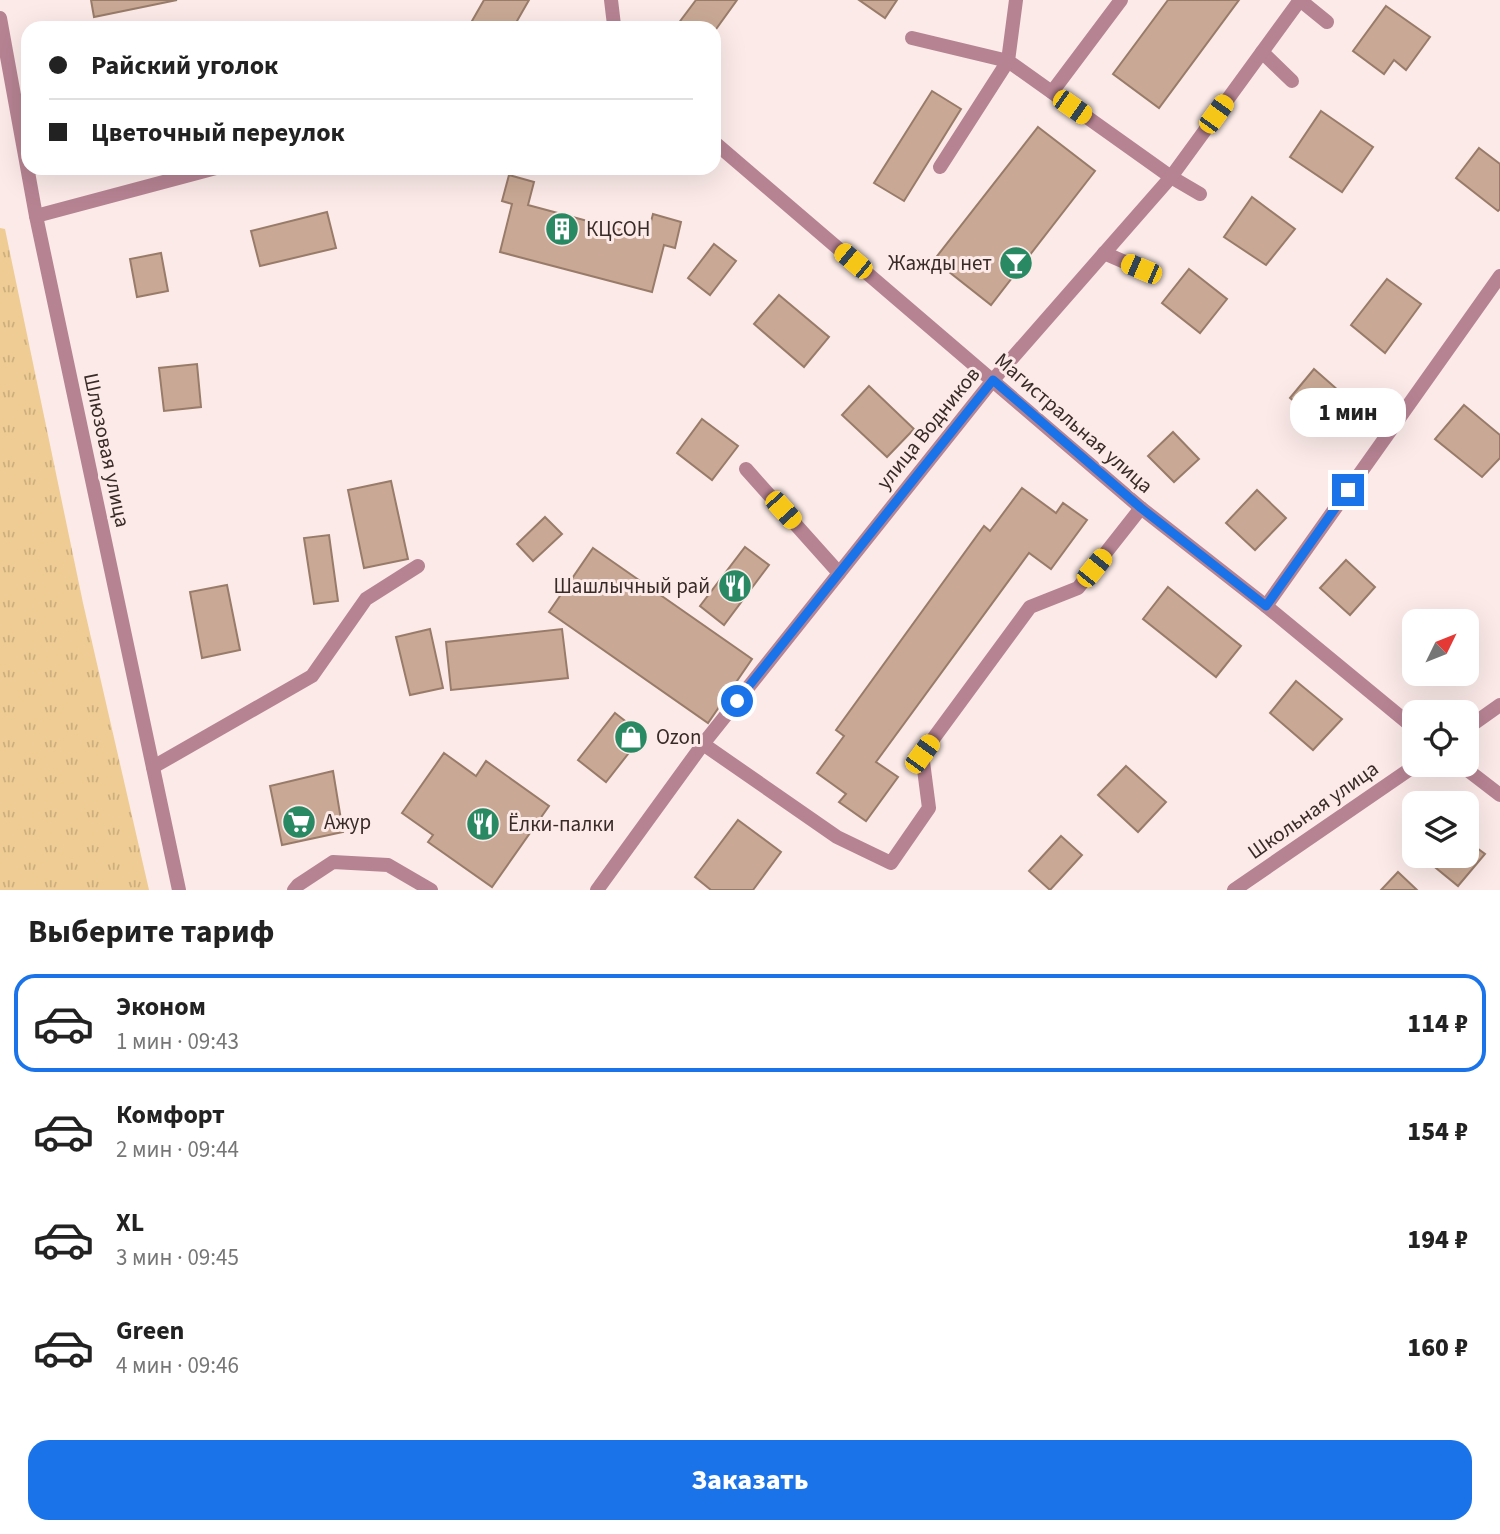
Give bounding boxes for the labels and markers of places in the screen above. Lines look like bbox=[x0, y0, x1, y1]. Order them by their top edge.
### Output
building icon: КЦСОН bbox=[543, 210, 581, 248]
place label: КЦСОН bbox=[586, 214, 650, 244]
bar icon: Жажды нет bbox=[997, 244, 1035, 282]
place label: Жажды нет bbox=[888, 248, 992, 278]
restaurant icon: Шашлычный рай bbox=[716, 567, 754, 605]
place label: Шашлычный рай bbox=[553, 571, 710, 601]
shop icon: Ozon bbox=[612, 718, 650, 756]
place label: Ozon bbox=[656, 722, 701, 752]
supermarket icon: Ажур bbox=[280, 803, 318, 841]
restaurant icon: Ёлки-палки bbox=[464, 805, 502, 843]
place label: Ажур bbox=[324, 807, 371, 837]
place label: Ёлки-палки bbox=[508, 809, 615, 839]

